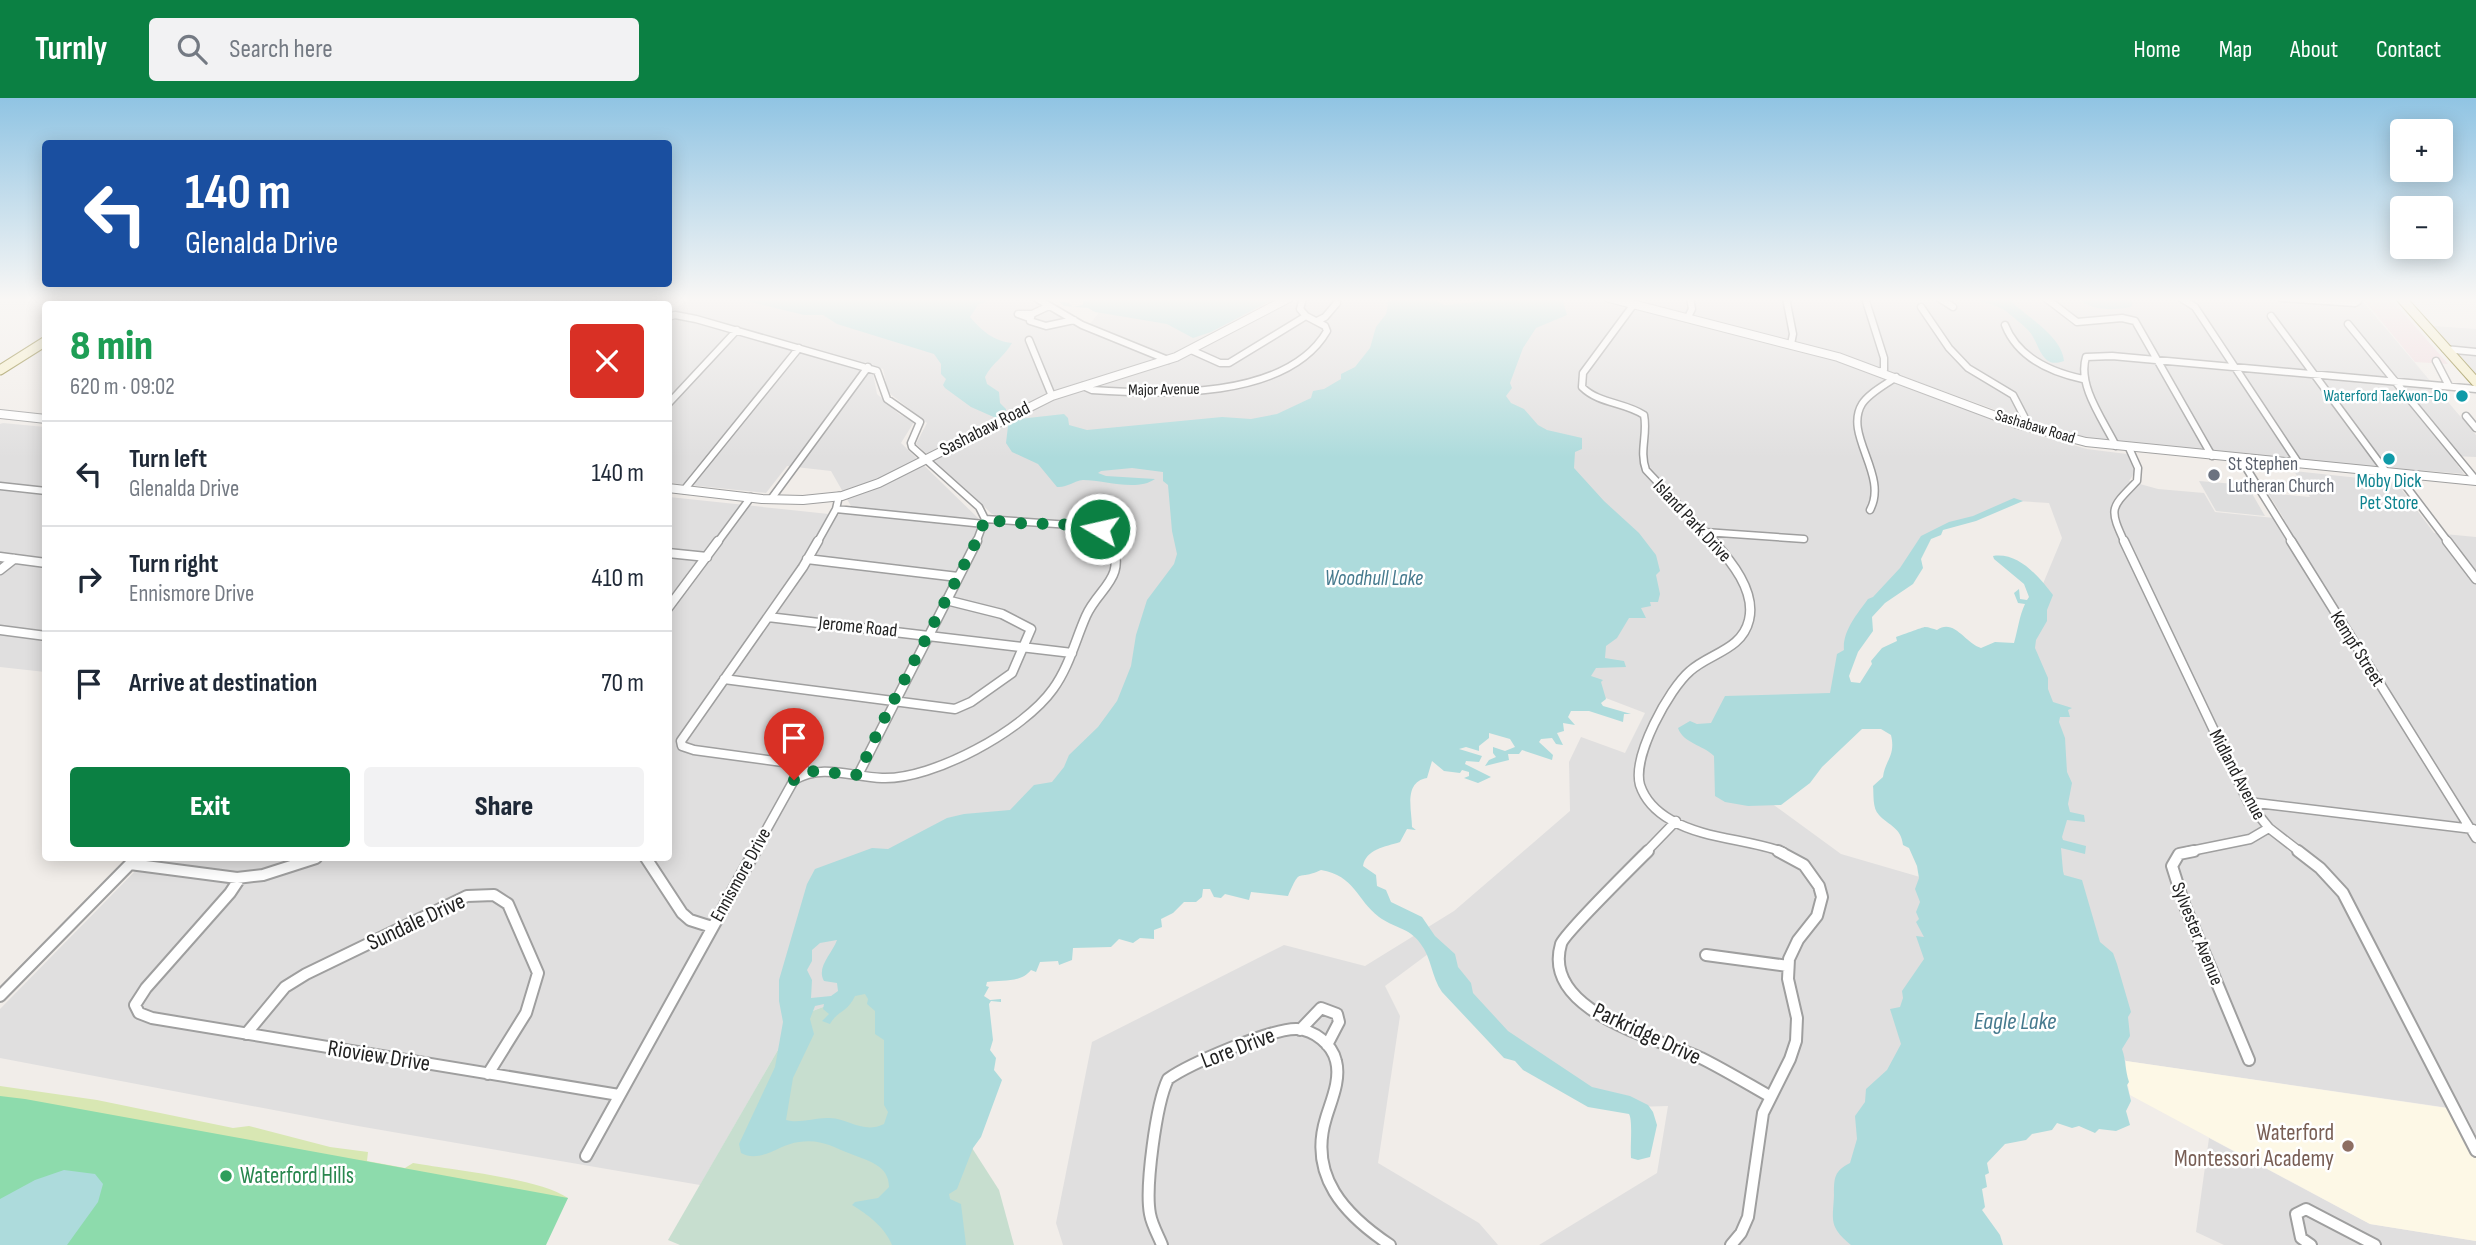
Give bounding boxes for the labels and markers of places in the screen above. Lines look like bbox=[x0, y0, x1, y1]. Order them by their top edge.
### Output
place label: Waterford TaeKwon-Do bbox=[2324, 387, 2448, 406]
marker: Waterford TaeKwon-Do bbox=[2454, 388, 2470, 404]
marker: Moby Dick Pet Store bbox=[2381, 451, 2397, 467]
place label: St Stephen Lutheran Church bbox=[2228, 453, 2334, 498]
marker: St Stephen Lutheran Church bbox=[2206, 467, 2222, 483]
place label: Moby Dick Pet Store bbox=[2357, 470, 2422, 515]
pin bbox=[764, 708, 824, 780]
place label: Waterford Montessori Academy bbox=[2174, 1119, 2334, 1173]
marker: Waterford Montessori Academy bbox=[2340, 1138, 2356, 1154]
place label: Waterford Hills bbox=[240, 1162, 354, 1190]
marker: Waterford Hills bbox=[218, 1168, 234, 1184]

